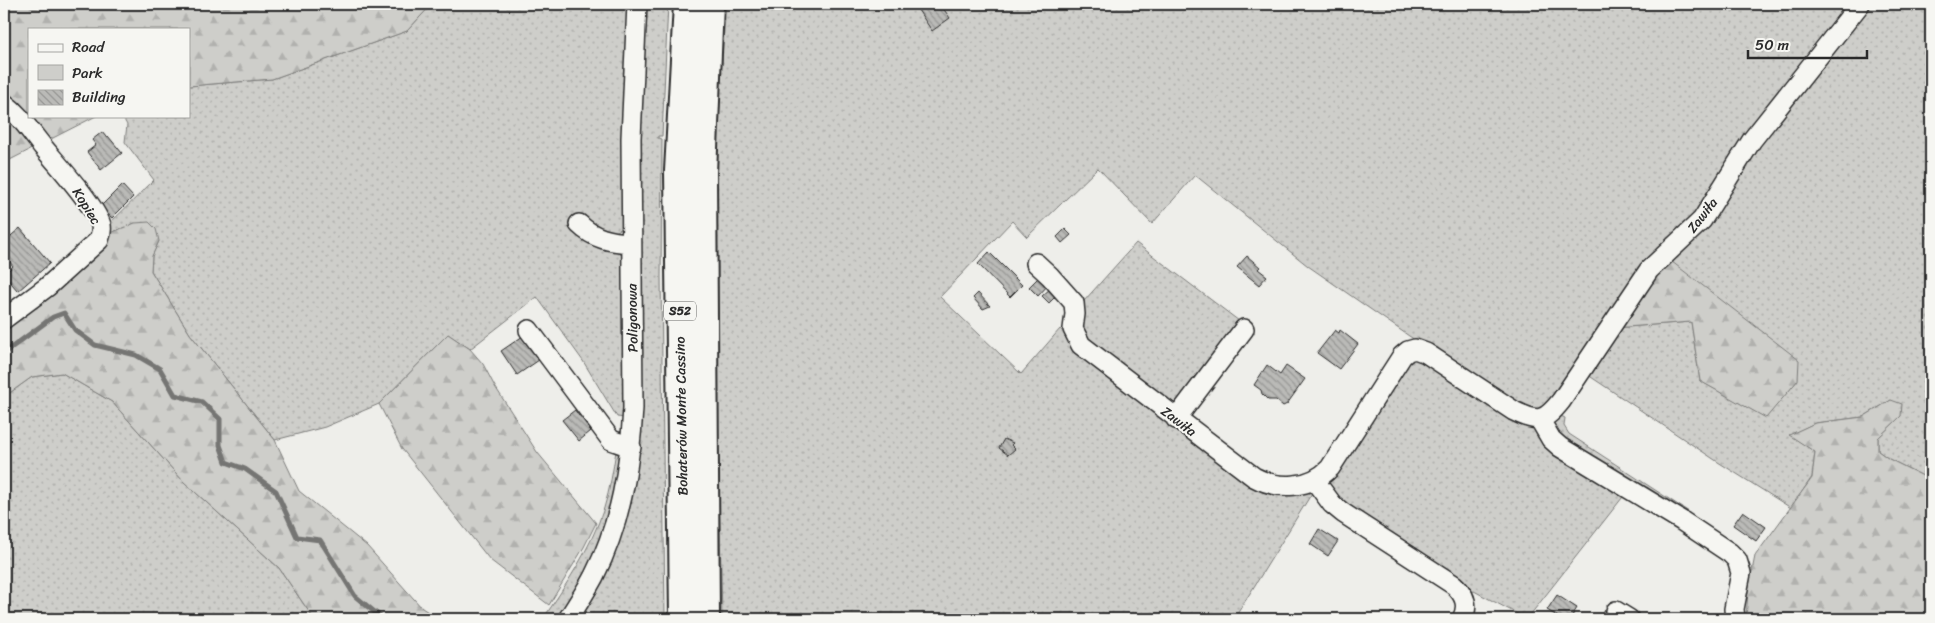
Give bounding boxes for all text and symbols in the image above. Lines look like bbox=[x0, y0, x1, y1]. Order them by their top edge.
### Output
legend bbox=[28, 28, 190, 118]
scale bar bbox=[1748, 28, 1866, 60]
text: 50 m bbox=[1755, 32, 1790, 58]
text: Road bbox=[72, 34, 105, 60]
text: Park bbox=[72, 60, 103, 86]
text: Building bbox=[72, 84, 126, 110]
street label: Kopiec bbox=[65, 182, 108, 230]
street label: Zawiła bbox=[1680, 192, 1724, 239]
street label: Poligonowa bbox=[619, 282, 646, 353]
road number: S52 bbox=[664, 302, 696, 321]
street label: Bohaterów Monte Cassino bbox=[668, 336, 695, 496]
street label: Zawiła bbox=[1155, 399, 1202, 443]

